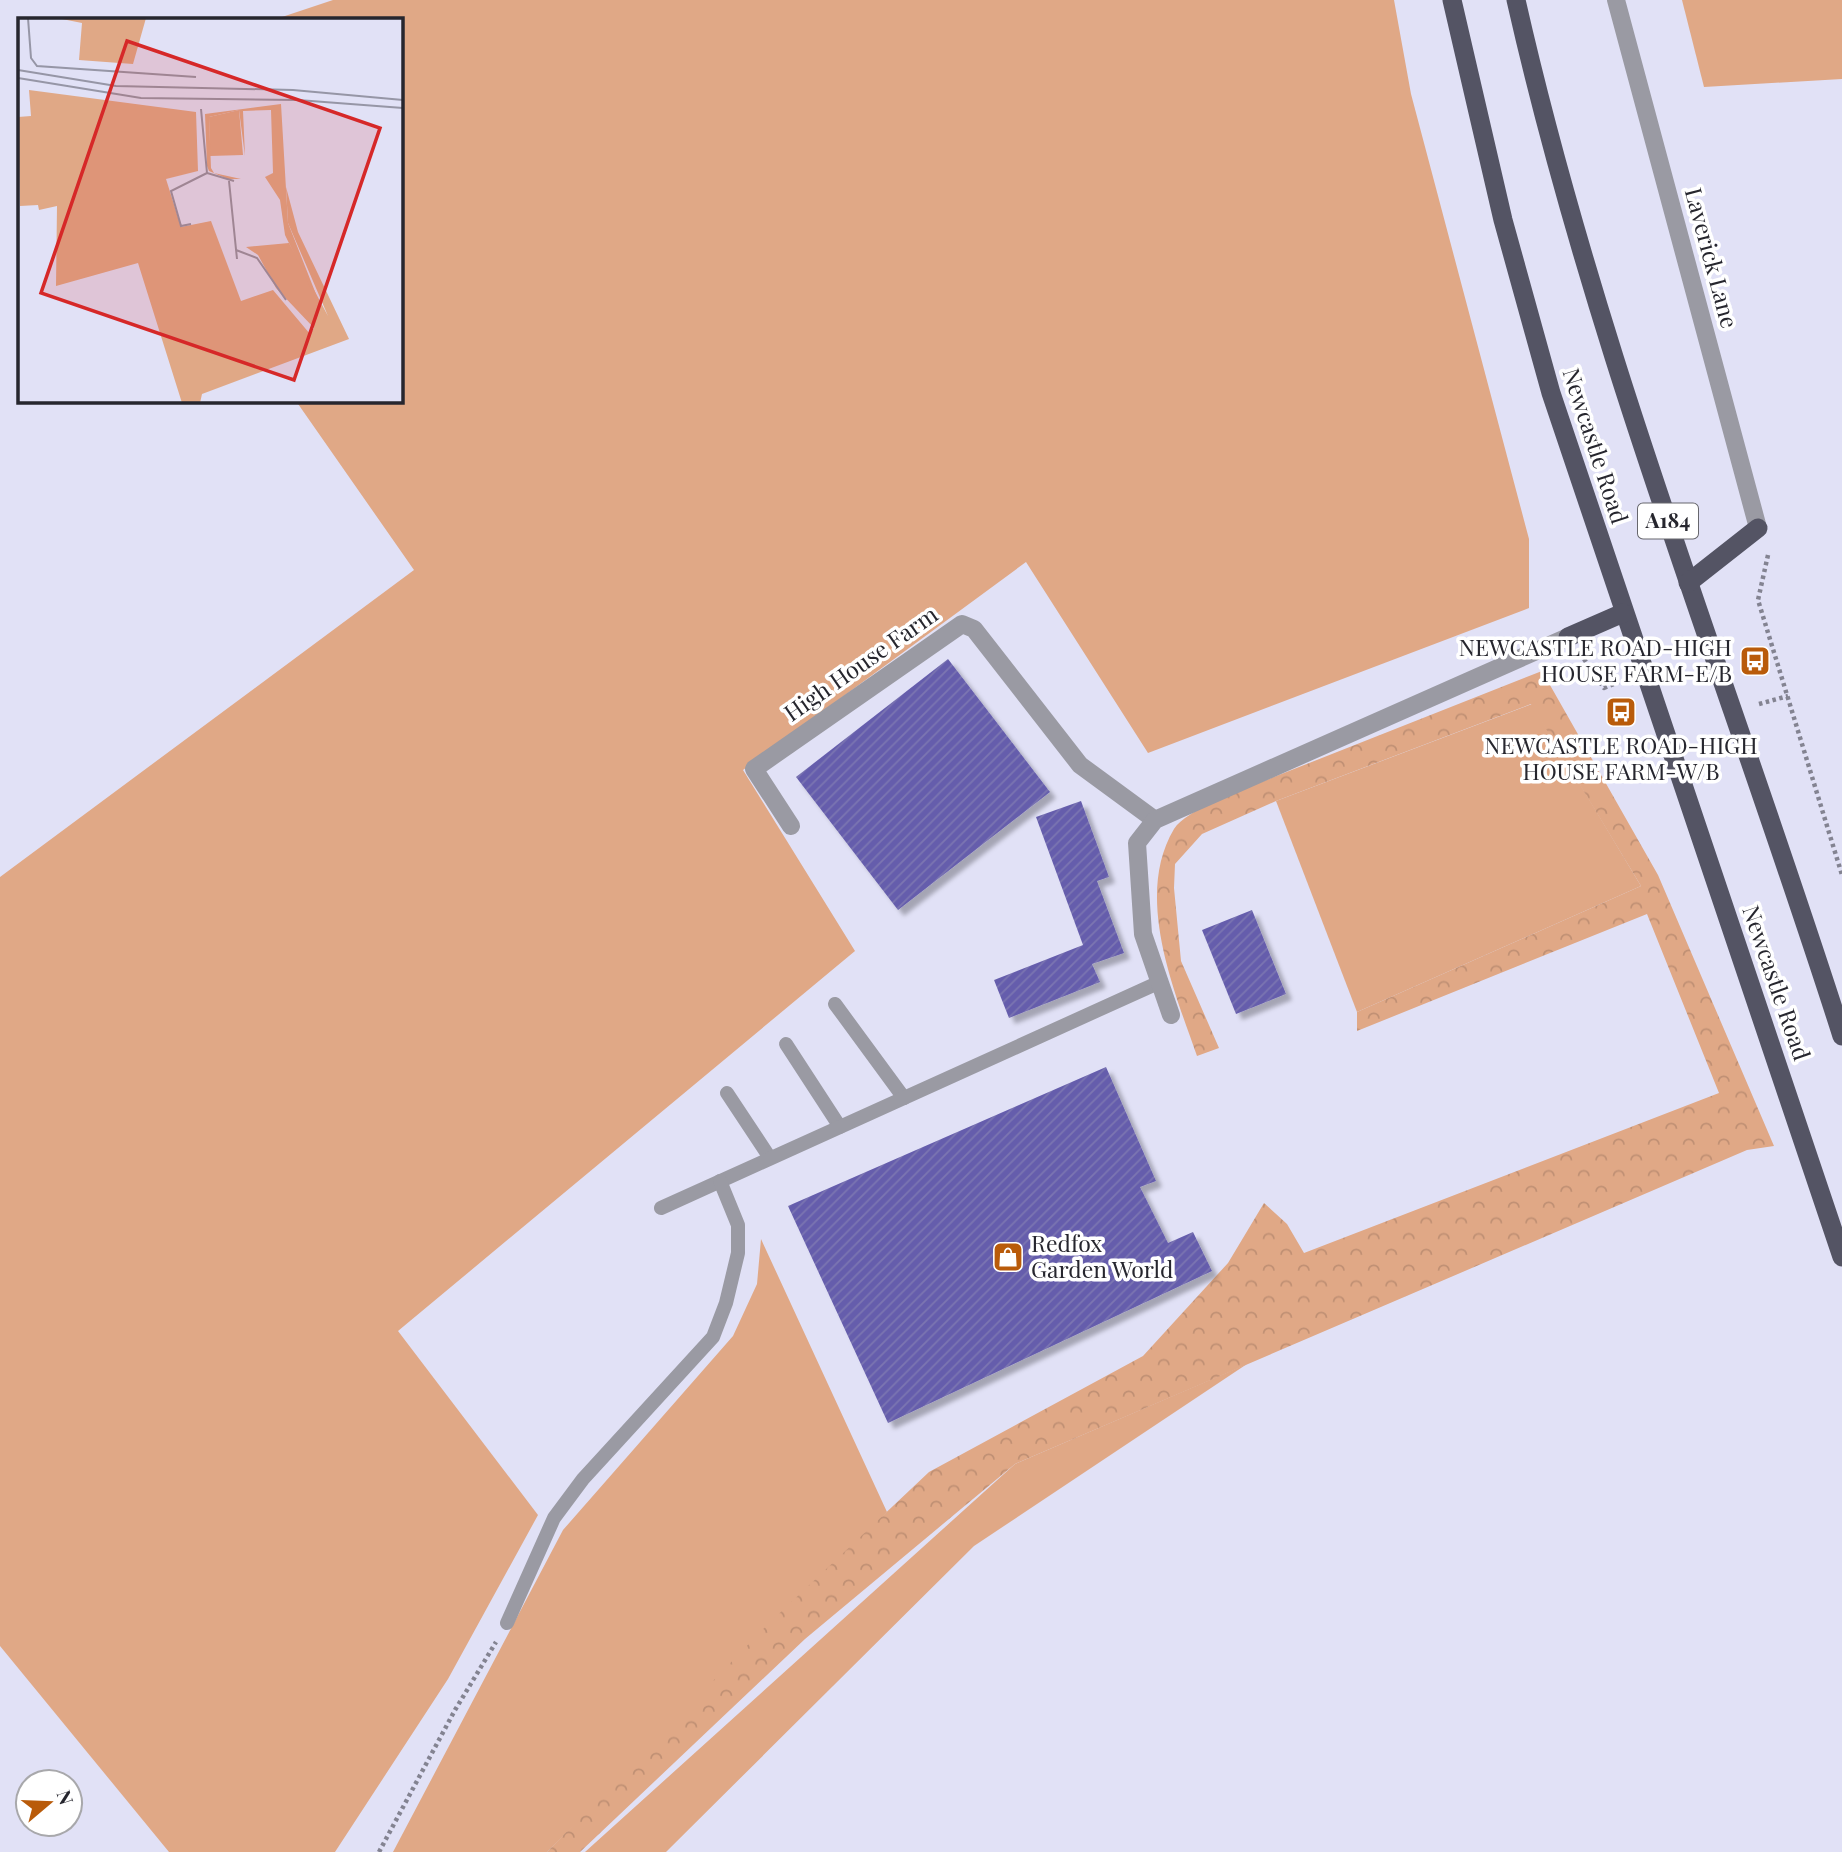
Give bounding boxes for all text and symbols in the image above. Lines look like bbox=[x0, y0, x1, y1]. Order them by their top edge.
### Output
inset map bbox=[18, 18, 402, 402]
street label: Laverick Lane bbox=[1679, 184, 1746, 331]
street label: Newcastle Road bbox=[1557, 364, 1636, 527]
road number: A184 bbox=[1638, 504, 1698, 538]
street label: High House Farm bbox=[777, 598, 944, 727]
place label: NEWCASTLE ROAD-HIGH HOUSE FARM-E/B bbox=[1459, 631, 1732, 688]
bus stop icon: NEWCASTLE ROAD-HIGH HOUSE FARM-E/B bbox=[1738, 644, 1772, 678]
bus stop icon: NEWCASTLE ROAD-HIGH HOUSE FARM-W/B bbox=[1604, 695, 1638, 729]
place label: NEWCASTLE ROAD-HIGH HOUSE FARM-W/B bbox=[1484, 729, 1758, 786]
street label: Newcastle Road bbox=[1736, 901, 1818, 1064]
place label: Redfox Garden World bbox=[1031, 1227, 1173, 1284]
shop icon: Redfox Garden World bbox=[991, 1240, 1025, 1274]
north arrow bbox=[14, 1768, 84, 1838]
text: N bbox=[51, 1786, 81, 1808]

